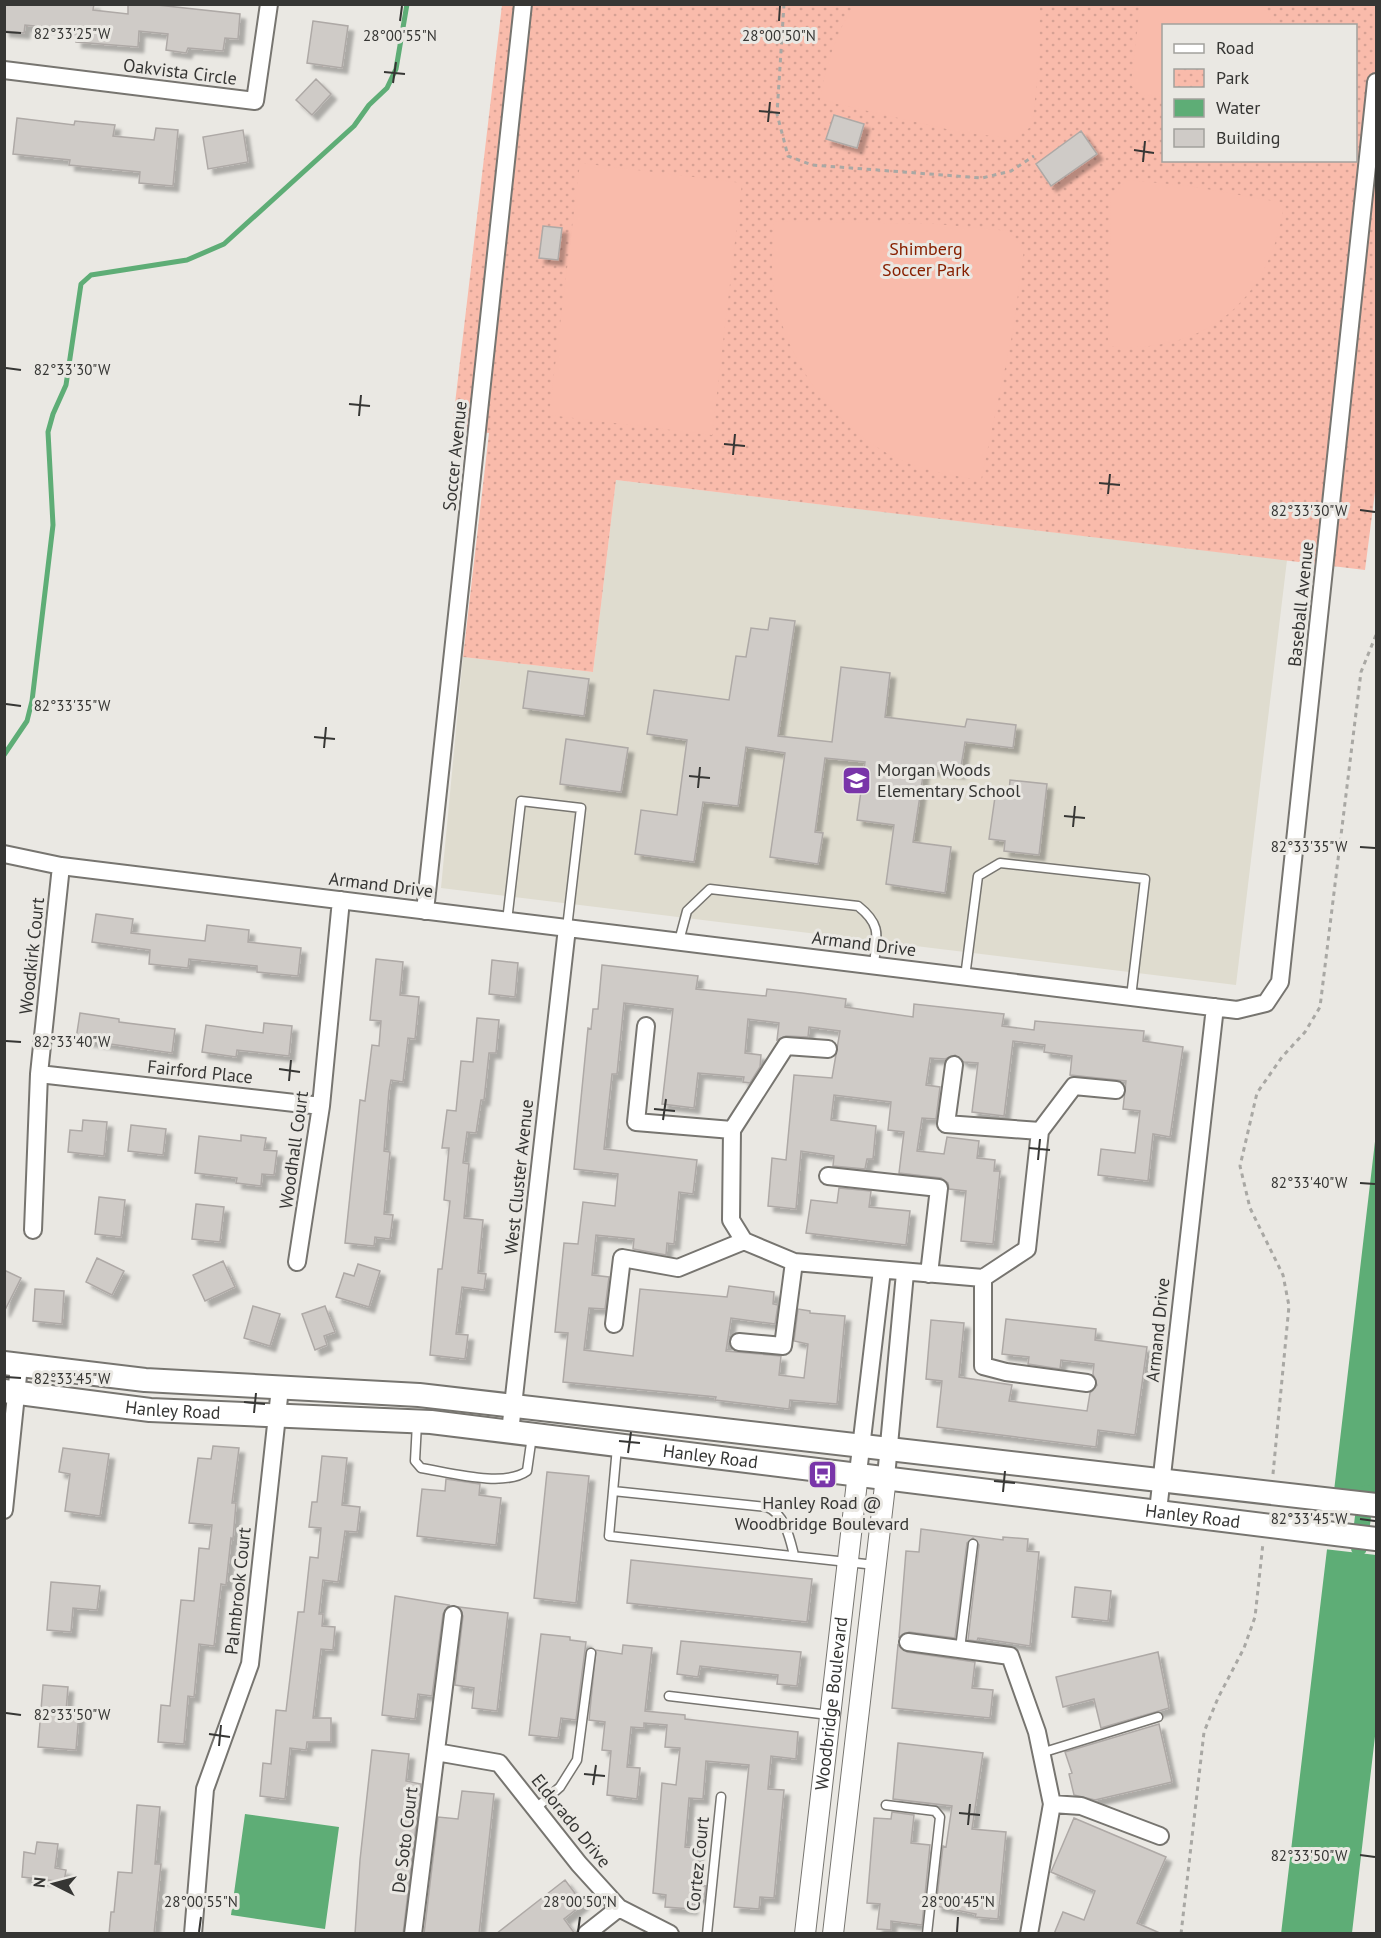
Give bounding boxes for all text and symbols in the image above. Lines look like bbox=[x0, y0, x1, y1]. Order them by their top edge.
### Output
text: 82°33'25"W bbox=[34, 24, 111, 43]
legend bbox=[1162, 24, 1357, 162]
text: 28°00'55"N bbox=[363, 26, 437, 45]
text: 28°00'50"N bbox=[742, 26, 816, 45]
text: Road bbox=[1216, 36, 1254, 59]
street label: Oakvista Circle bbox=[122, 53, 238, 90]
text: Park bbox=[1216, 66, 1249, 89]
text: Water bbox=[1216, 96, 1260, 119]
text: Building bbox=[1216, 126, 1280, 149]
park label: Shimberg Soccer Park bbox=[882, 237, 970, 281]
text: 82°33'30"W bbox=[34, 360, 111, 379]
street label: Soccer Avenue bbox=[437, 400, 472, 512]
text: 82°33'30"W bbox=[1271, 501, 1348, 520]
street label: Baseball Avenue bbox=[1282, 540, 1319, 668]
text: 82°33'35"W bbox=[34, 696, 111, 715]
place label: Morgan Woods Elementary School bbox=[877, 758, 1021, 802]
school or university icon: Morgan Woods Elementary School bbox=[840, 764, 872, 796]
text: 82°33'35"W bbox=[1271, 837, 1348, 856]
street label: Armand Drive bbox=[328, 867, 435, 902]
street label: Woodkirk Court bbox=[14, 896, 49, 1016]
street label: Armand Drive bbox=[811, 926, 918, 961]
text: 82°33'40"W bbox=[34, 1032, 111, 1051]
street label: Fairford Place bbox=[146, 1055, 254, 1088]
street label: Woodhall Court bbox=[274, 1089, 313, 1210]
street label: West Cluster Avenue bbox=[499, 1098, 538, 1256]
text: 82°33'40"W bbox=[1271, 1173, 1348, 1192]
street label: Armand Drive bbox=[1141, 1277, 1174, 1383]
text: 82°33'45"W bbox=[34, 1369, 111, 1388]
street label: Hanley Road bbox=[124, 1395, 221, 1424]
street label: Hanley Road bbox=[662, 1439, 759, 1473]
bus stop icon: Hanley Road @ Woodbridge Boulevard bbox=[806, 1458, 838, 1490]
place label: Hanley Road @ Woodbridge Boulevard bbox=[735, 1491, 909, 1535]
street label: Hanley Road bbox=[1144, 1499, 1242, 1533]
text: 82°33'45"W bbox=[1271, 1509, 1348, 1528]
street label: Palmbrook Court bbox=[219, 1526, 256, 1656]
street label: Woodbridge Boulevard bbox=[810, 1615, 852, 1791]
text: 82°33'50"W bbox=[34, 1705, 111, 1724]
street label: Eldorado Drive bbox=[527, 1769, 616, 1872]
street label: De Soto Court bbox=[387, 1785, 422, 1894]
street label: Cortez Court bbox=[681, 1816, 714, 1912]
text: 82°33'50"W bbox=[1271, 1846, 1348, 1865]
north arrow bbox=[24, 1854, 84, 1914]
text: N bbox=[29, 1876, 50, 1889]
text: 28°00'55"N bbox=[164, 1892, 238, 1911]
text: 28°00'50"N bbox=[543, 1892, 617, 1911]
text: 28°00'45"N bbox=[921, 1892, 995, 1911]

